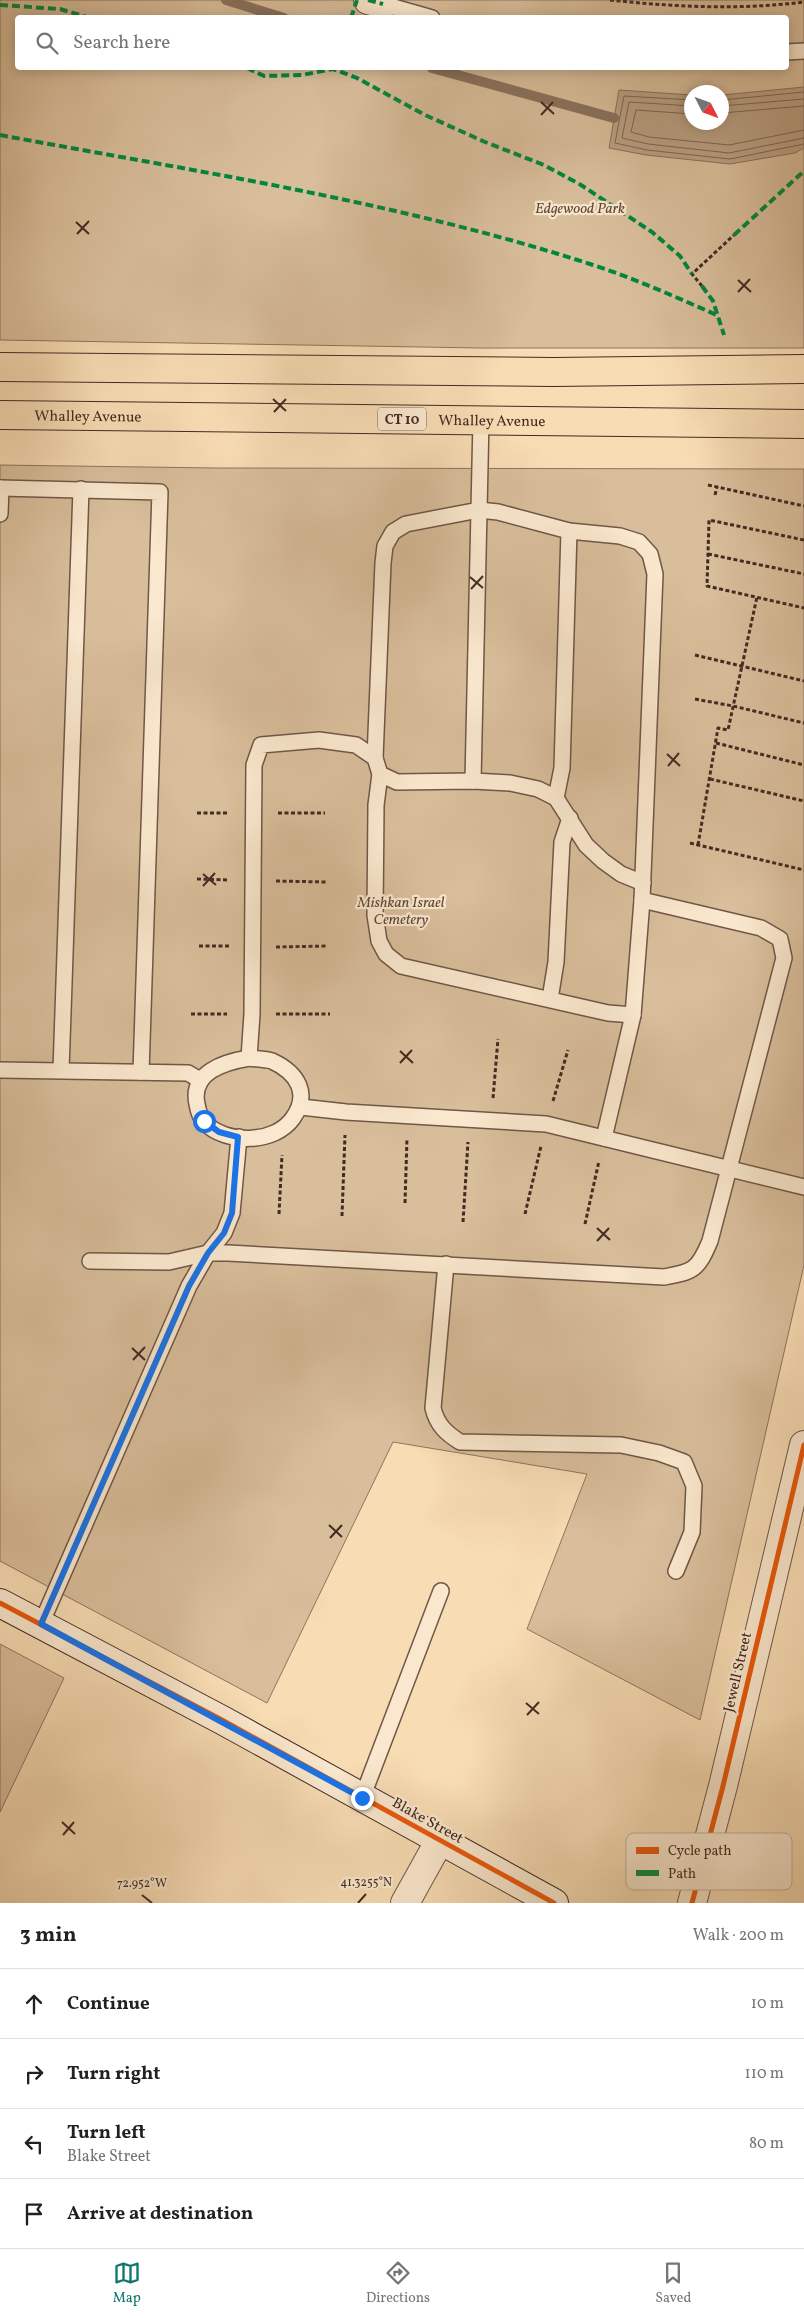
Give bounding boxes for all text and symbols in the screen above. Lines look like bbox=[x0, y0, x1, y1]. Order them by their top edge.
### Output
search box bbox=[15, 15, 789, 70]
icon: search bbox=[33, 29, 61, 57]
text: Search here bbox=[73, 30, 170, 56]
north arrow bbox=[684, 85, 729, 130]
park label: Edgewood Park bbox=[535, 199, 625, 220]
street label: Whalley Avenue bbox=[34, 406, 142, 429]
road number: CT 10 bbox=[378, 408, 426, 430]
street label: Whalley Avenue bbox=[438, 411, 546, 433]
park label: Mishkan Israel Cemetery bbox=[357, 893, 445, 931]
route start bbox=[193, 1110, 216, 1133]
street label: Jewell Street bbox=[719, 1630, 758, 1715]
route end bbox=[351, 1787, 374, 1810]
street label: Blake Street bbox=[388, 1793, 467, 1850]
legend bbox=[626, 1833, 792, 1890]
text: Cycle path bbox=[668, 1842, 732, 1861]
text: Path bbox=[668, 1865, 696, 1884]
text: 41.3255°N bbox=[340, 1875, 392, 1891]
text: 72.952°W bbox=[117, 1876, 167, 1892]
text: 3 min bbox=[20, 1921, 76, 1950]
text: Walk · 200 m bbox=[693, 1925, 784, 1947]
icon: ahead bbox=[20, 1990, 48, 2018]
text: Continue bbox=[67, 1991, 150, 2017]
text: 10 m bbox=[751, 1993, 784, 2015]
icon: right bbox=[20, 2060, 48, 2088]
text: Turn right bbox=[67, 2061, 160, 2087]
text: 110 m bbox=[745, 2063, 784, 2085]
text: Turn left bbox=[67, 2120, 146, 2146]
icon: left bbox=[20, 2130, 48, 2158]
text: 80 m bbox=[749, 2133, 784, 2155]
text: Blake Street bbox=[67, 2146, 151, 2168]
icon: arrive bbox=[20, 2200, 48, 2228]
text: Arrive at destination bbox=[67, 2201, 253, 2227]
tab: Map bbox=[113, 2259, 141, 2308]
tab: Directions bbox=[366, 2259, 430, 2308]
tab: Saved bbox=[655, 2259, 691, 2308]

